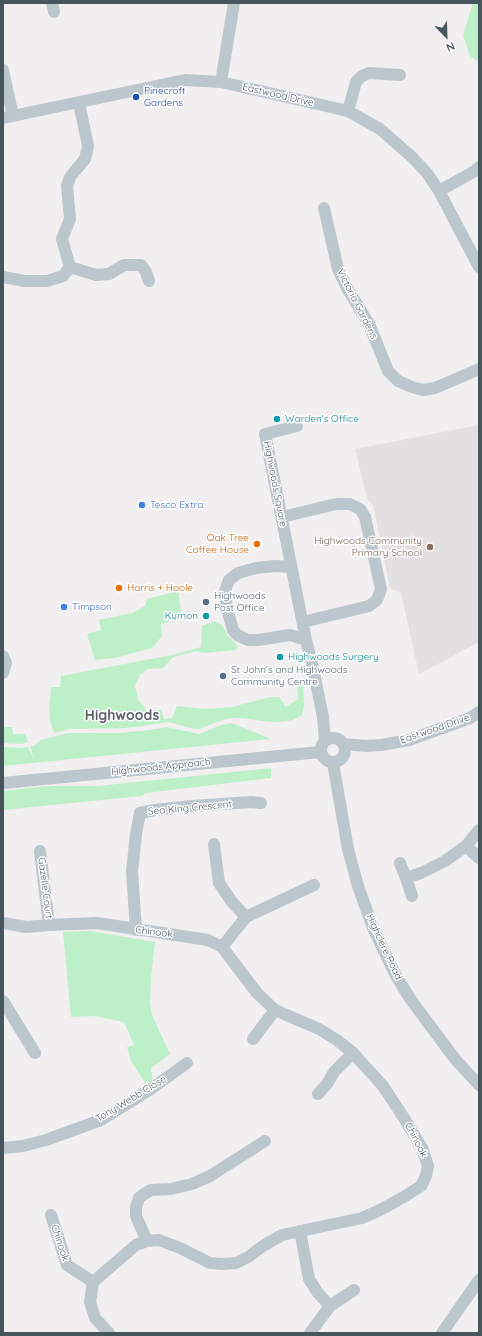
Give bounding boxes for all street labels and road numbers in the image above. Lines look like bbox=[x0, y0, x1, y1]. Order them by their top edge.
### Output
street label: Eastwood Drive bbox=[241, 81, 315, 109]
street label: Victoria Gardens bbox=[334, 267, 380, 341]
street label: Highwoods Square bbox=[261, 440, 289, 528]
street label: Eastwood Drive bbox=[399, 711, 471, 747]
street label: Highwoods Approach bbox=[111, 756, 211, 778]
street label: Sea King Crescent bbox=[148, 798, 232, 818]
street label: Gazelle Court bbox=[35, 857, 55, 919]
street label: Highclere Road bbox=[364, 912, 404, 982]
street label: Chinook bbox=[135, 924, 173, 940]
street label: Tony Webb Close bbox=[94, 1073, 168, 1125]
street label: Chinook bbox=[402, 1121, 430, 1159]
street label: Chinook bbox=[48, 1223, 72, 1263]

